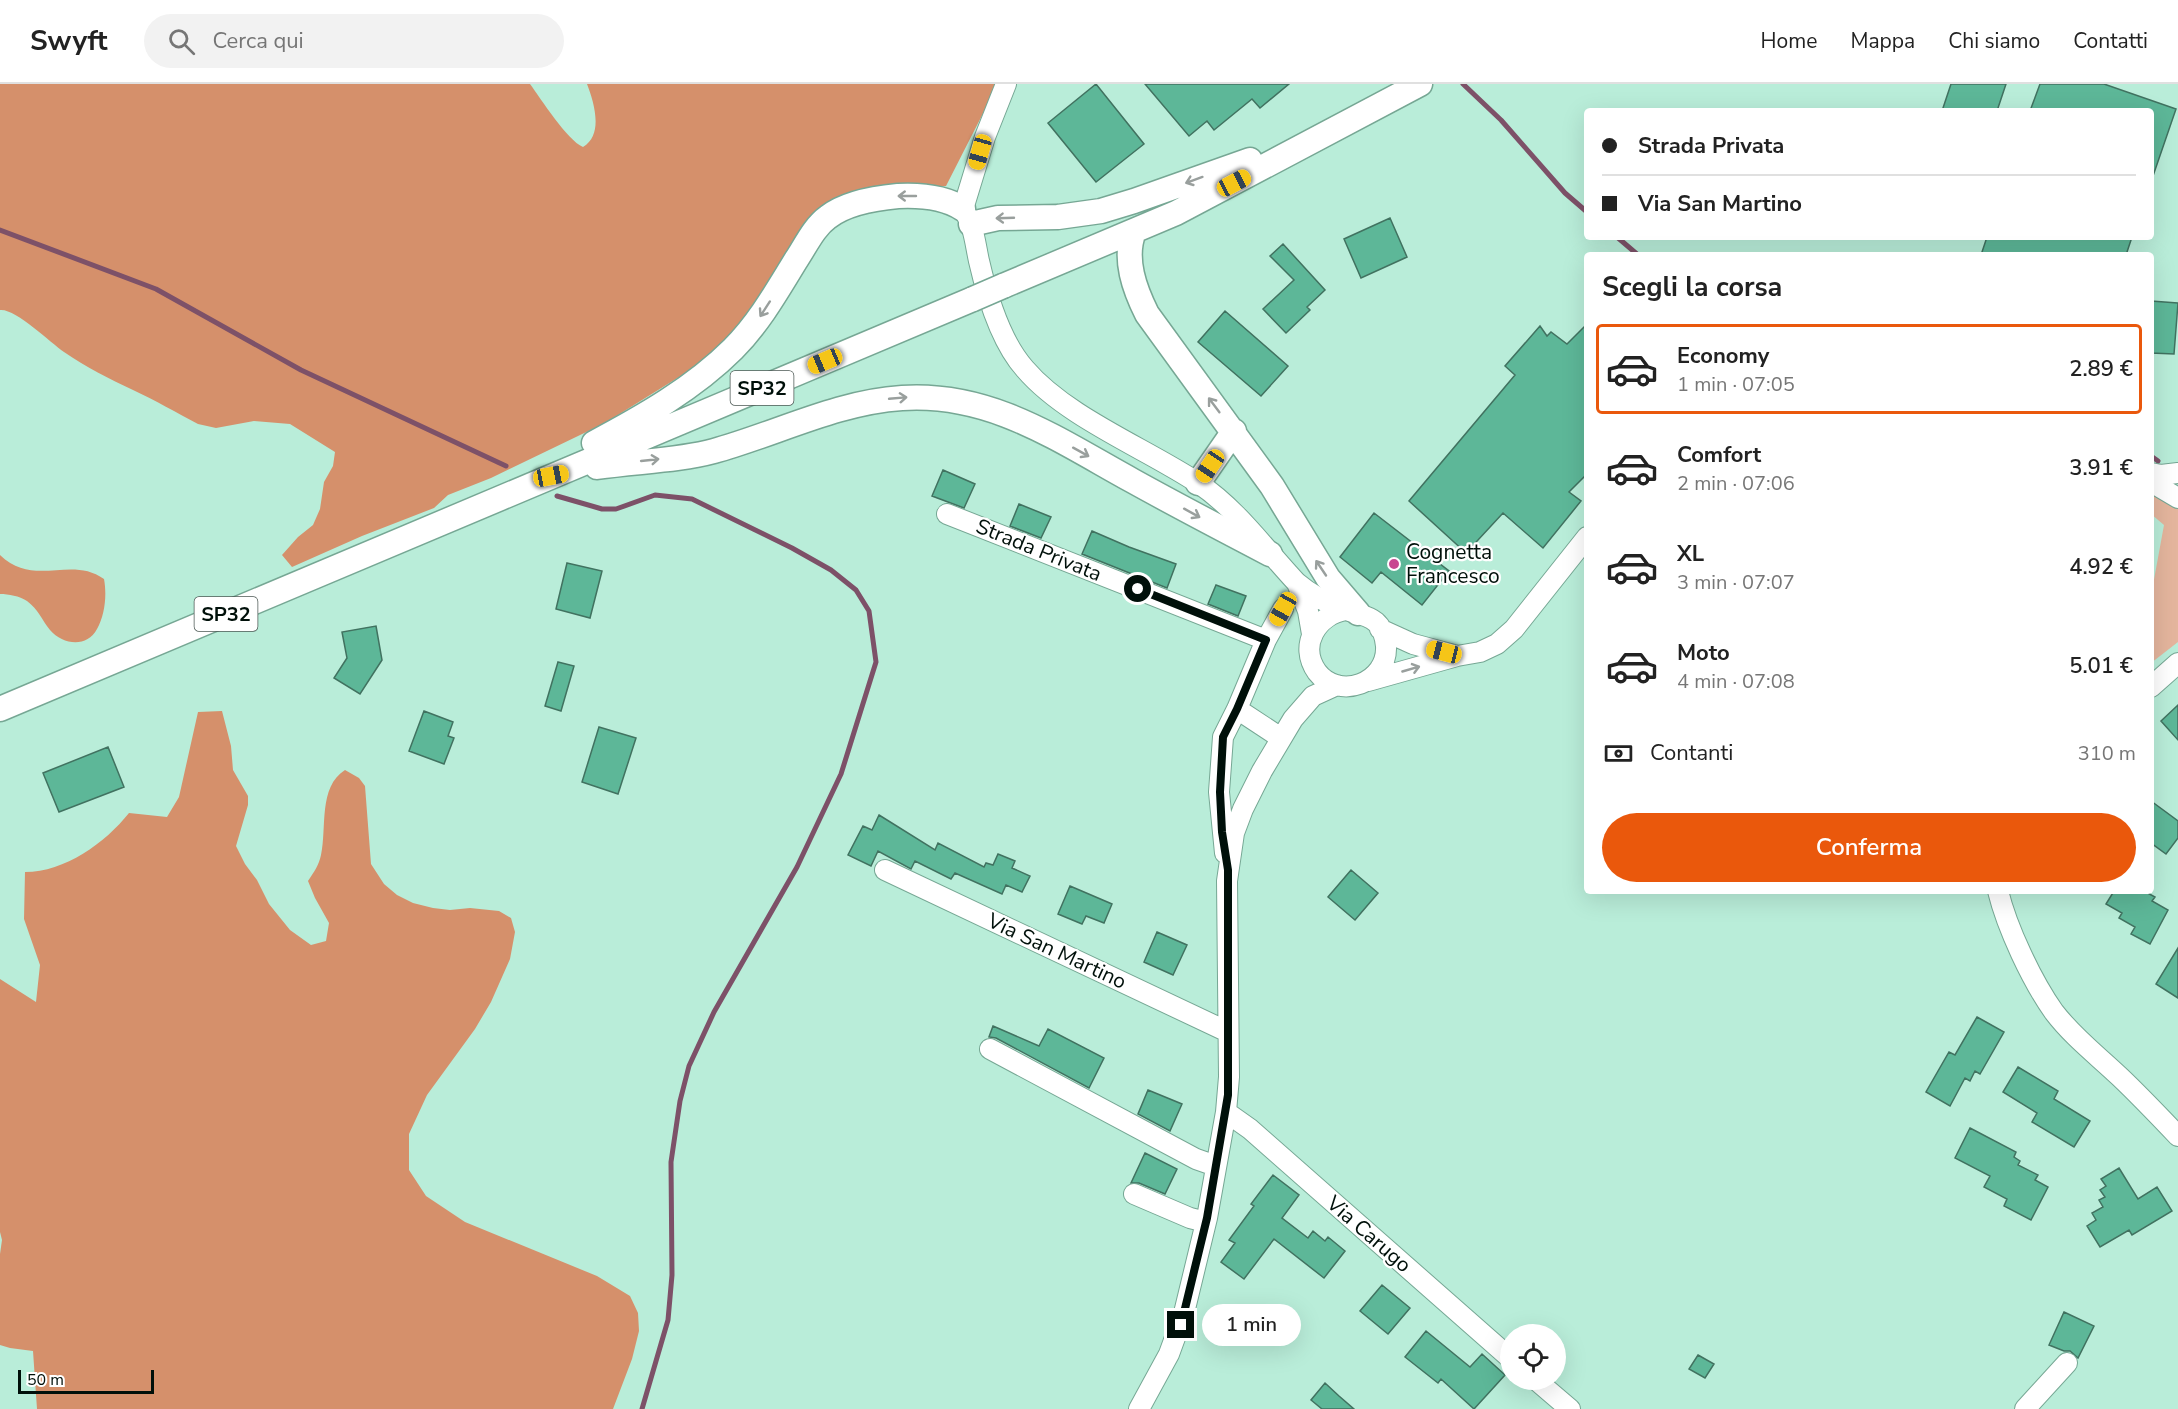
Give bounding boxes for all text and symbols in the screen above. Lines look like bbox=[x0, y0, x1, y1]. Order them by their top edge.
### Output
search box bbox=[144, 14, 564, 68]
text: Swyft bbox=[30, 22, 108, 60]
icon: search bbox=[165, 25, 198, 58]
text: Cerca qui bbox=[213, 26, 304, 56]
text: Home bbox=[1761, 27, 1817, 55]
text: Mappa bbox=[1850, 27, 1915, 55]
text: Chi siamo bbox=[1948, 27, 2040, 55]
text: Contatti bbox=[2073, 27, 2148, 55]
text: Strada Privata bbox=[1638, 131, 1784, 161]
car bbox=[966, 132, 994, 172]
car bbox=[1214, 167, 1254, 199]
one-way arrow bbox=[1185, 175, 1204, 186]
text: Via San Martino bbox=[1638, 189, 1802, 219]
one-way arrow bbox=[898, 190, 918, 202]
one-way arrow bbox=[995, 213, 1015, 224]
text: Scegli la corsa bbox=[1602, 269, 1782, 306]
one-way arrow bbox=[759, 301, 772, 318]
text: Economy bbox=[1677, 341, 1769, 371]
icon: car bbox=[1605, 342, 1659, 396]
car bbox=[805, 346, 845, 376]
text: 2.89 € bbox=[2069, 354, 2133, 384]
road number: SP32 bbox=[730, 371, 794, 405]
text: 1 min · 07:05 bbox=[1677, 371, 1795, 398]
one-way arrow bbox=[887, 392, 907, 403]
one-way arrow bbox=[1208, 398, 1220, 414]
text: Comfort bbox=[1677, 440, 1761, 470]
icon: car bbox=[1605, 441, 1659, 495]
one-way arrow bbox=[1072, 446, 1089, 458]
car bbox=[1192, 446, 1228, 486]
text: 3.91 € bbox=[2069, 453, 2133, 483]
one-way arrow bbox=[639, 454, 659, 465]
car bbox=[532, 464, 570, 488]
text: 2 min · 07:06 bbox=[1677, 470, 1795, 497]
one-way arrow bbox=[1183, 507, 1200, 519]
street label: Strada Privata bbox=[972, 512, 1106, 588]
place label: Cognetta Francesco bbox=[1406, 538, 1500, 590]
text: XL bbox=[1677, 539, 1704, 569]
icon: car bbox=[1605, 540, 1659, 594]
text: 4.92 € bbox=[2069, 552, 2133, 582]
marker: Cognetta Francesco bbox=[1387, 557, 1401, 571]
one-way arrow bbox=[1315, 560, 1327, 577]
text: 3 min · 07:07 bbox=[1677, 569, 1795, 596]
route start bbox=[1124, 575, 1151, 602]
car bbox=[1266, 589, 1300, 629]
road number: SP32 bbox=[194, 597, 258, 631]
text: Moto bbox=[1677, 638, 1730, 668]
car bbox=[1424, 639, 1464, 665]
icon: car bbox=[1605, 639, 1659, 693]
text: 5.01 € bbox=[2069, 651, 2133, 681]
one-way arrow bbox=[1401, 663, 1420, 674]
text: 4 min · 07:08 bbox=[1677, 668, 1795, 695]
icon: cash bbox=[1602, 737, 1635, 770]
text: Contanti bbox=[1650, 738, 1733, 768]
text: 310 m bbox=[2078, 740, 2136, 767]
button: Conferma bbox=[1602, 813, 2136, 882]
street label: Via San Martino bbox=[982, 906, 1131, 995]
street label: Via Carugo bbox=[1320, 1189, 1417, 1279]
callout: 1 min bbox=[1202, 1304, 1301, 1346]
route end bbox=[1167, 1311, 1194, 1338]
text: 1 min bbox=[1226, 1311, 1277, 1338]
map controls bbox=[1500, 1324, 1566, 1390]
button: locate bbox=[1500, 1324, 1566, 1390]
scale bar bbox=[18, 1367, 154, 1394]
text: 50 m bbox=[27, 1369, 64, 1391]

